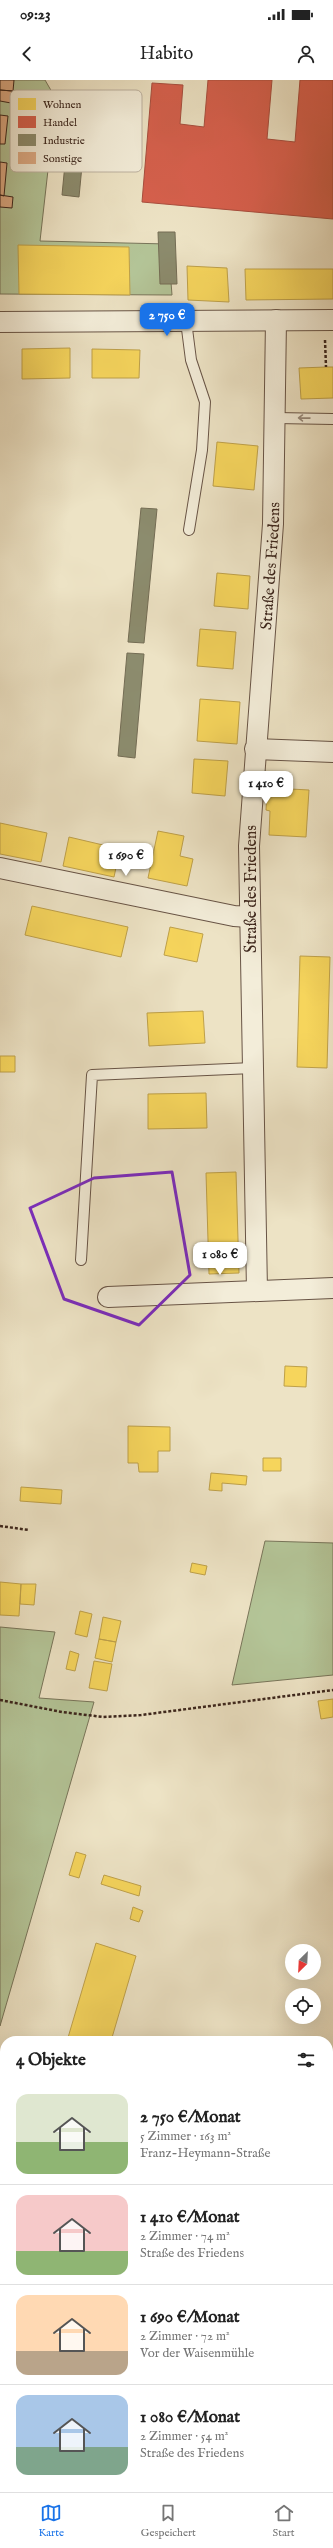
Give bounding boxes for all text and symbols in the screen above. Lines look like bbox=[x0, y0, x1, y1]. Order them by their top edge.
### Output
text: 09:23 bbox=[20, 5, 51, 24]
icon: back bbox=[16, 43, 38, 65]
text: Habito bbox=[140, 43, 193, 66]
icon: person bbox=[295, 43, 317, 65]
legend bbox=[10, 90, 142, 172]
text: Wohnen bbox=[43, 98, 82, 112]
text: Handel bbox=[43, 116, 77, 130]
text: Industrie bbox=[43, 134, 85, 148]
text: Sonstige bbox=[43, 152, 82, 166]
pin: 2 750 € bbox=[130, 303, 204, 337]
text: 2 750 € bbox=[149, 307, 185, 324]
one-way arrow bbox=[298, 414, 311, 422]
street label: Straße des Friedens bbox=[257, 501, 285, 631]
pin: 1 410 € bbox=[229, 771, 303, 805]
text: 1 410 € bbox=[248, 775, 284, 792]
street label: Straße des Friedens bbox=[242, 825, 262, 953]
pin: 1 690 € bbox=[89, 843, 163, 877]
text: 1 690 € bbox=[108, 847, 144, 864]
pin: 1 080 € bbox=[183, 1242, 257, 1276]
text: 1 080 € bbox=[202, 1246, 238, 1263]
north arrow bbox=[285, 1944, 321, 1980]
map controls bbox=[285, 1944, 321, 2024]
button: locate bbox=[285, 1988, 321, 2024]
icon: filters bbox=[295, 2049, 317, 2071]
text: 4 Objekte bbox=[16, 2050, 86, 2071]
text: 2 750 €/Monat bbox=[140, 2107, 241, 2128]
icon: home bbox=[48, 2110, 96, 2158]
text: 5 Zimmer · 163 m² bbox=[140, 2128, 231, 2145]
text: Franz-Heymann-Straße bbox=[140, 2145, 271, 2162]
text: 1 410 €/Monat bbox=[140, 2207, 240, 2228]
icon: home bbox=[48, 2211, 96, 2259]
text: 2 Zimmer · 74 m² bbox=[140, 2228, 230, 2245]
text: Straße des Friedens bbox=[140, 2245, 244, 2262]
text: 1 690 €/Monat bbox=[140, 2307, 240, 2328]
icon: home bbox=[48, 2311, 96, 2359]
text: 2 Zimmer · 72 m² bbox=[140, 2328, 230, 2345]
text: Vor der Waisenmühle bbox=[140, 2345, 254, 2362]
text: 1 080 €/Monat bbox=[140, 2407, 240, 2428]
icon: home bbox=[48, 2411, 96, 2459]
text: 2 Zimmer · 54 m² bbox=[140, 2428, 228, 2445]
text: Straße des Friedens bbox=[140, 2445, 244, 2462]
tab: Karte bbox=[38, 2502, 64, 2540]
tab: Gespeichert bbox=[141, 2502, 196, 2540]
tab: Start bbox=[273, 2502, 295, 2540]

